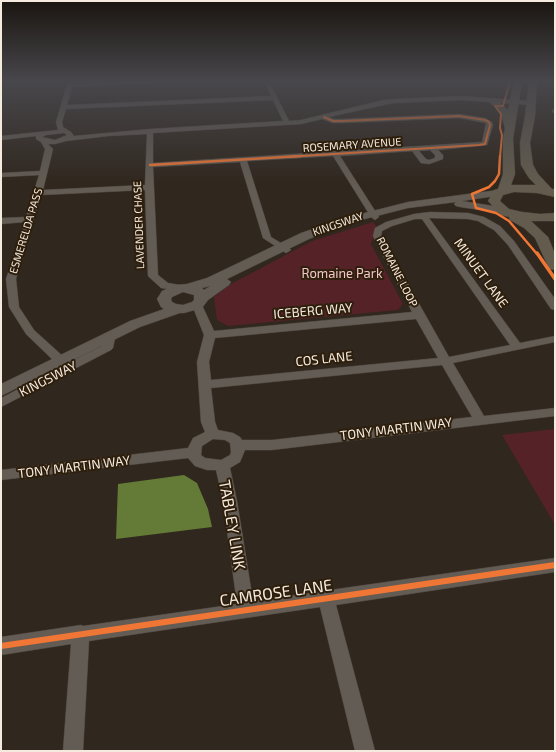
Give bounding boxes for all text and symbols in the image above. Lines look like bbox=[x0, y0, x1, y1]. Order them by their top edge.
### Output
street label: ROSEMARY AVENUE bbox=[302, 135, 402, 155]
street label: LAVENDER CHASE bbox=[131, 181, 147, 269]
street label: ESMERELDA PASS bbox=[7, 187, 45, 275]
street label: KINGSWAY bbox=[311, 209, 365, 239]
street label: ROMAINE LOOP bbox=[374, 235, 420, 309]
street label: MINUET LANE bbox=[451, 235, 511, 311]
park label: Romaine Park bbox=[301, 266, 383, 282]
street label: ICEBERG WAY bbox=[273, 300, 353, 322]
street label: COS LANE bbox=[295, 348, 353, 370]
street label: KINGSWAY bbox=[17, 358, 79, 400]
street label: TONY MARTIN WAY bbox=[339, 414, 453, 444]
street label: TONY MARTIN WAY bbox=[17, 452, 131, 482]
street label: TABLEY LINK bbox=[215, 478, 249, 572]
street label: CAMROSE LANE bbox=[218, 576, 334, 610]

